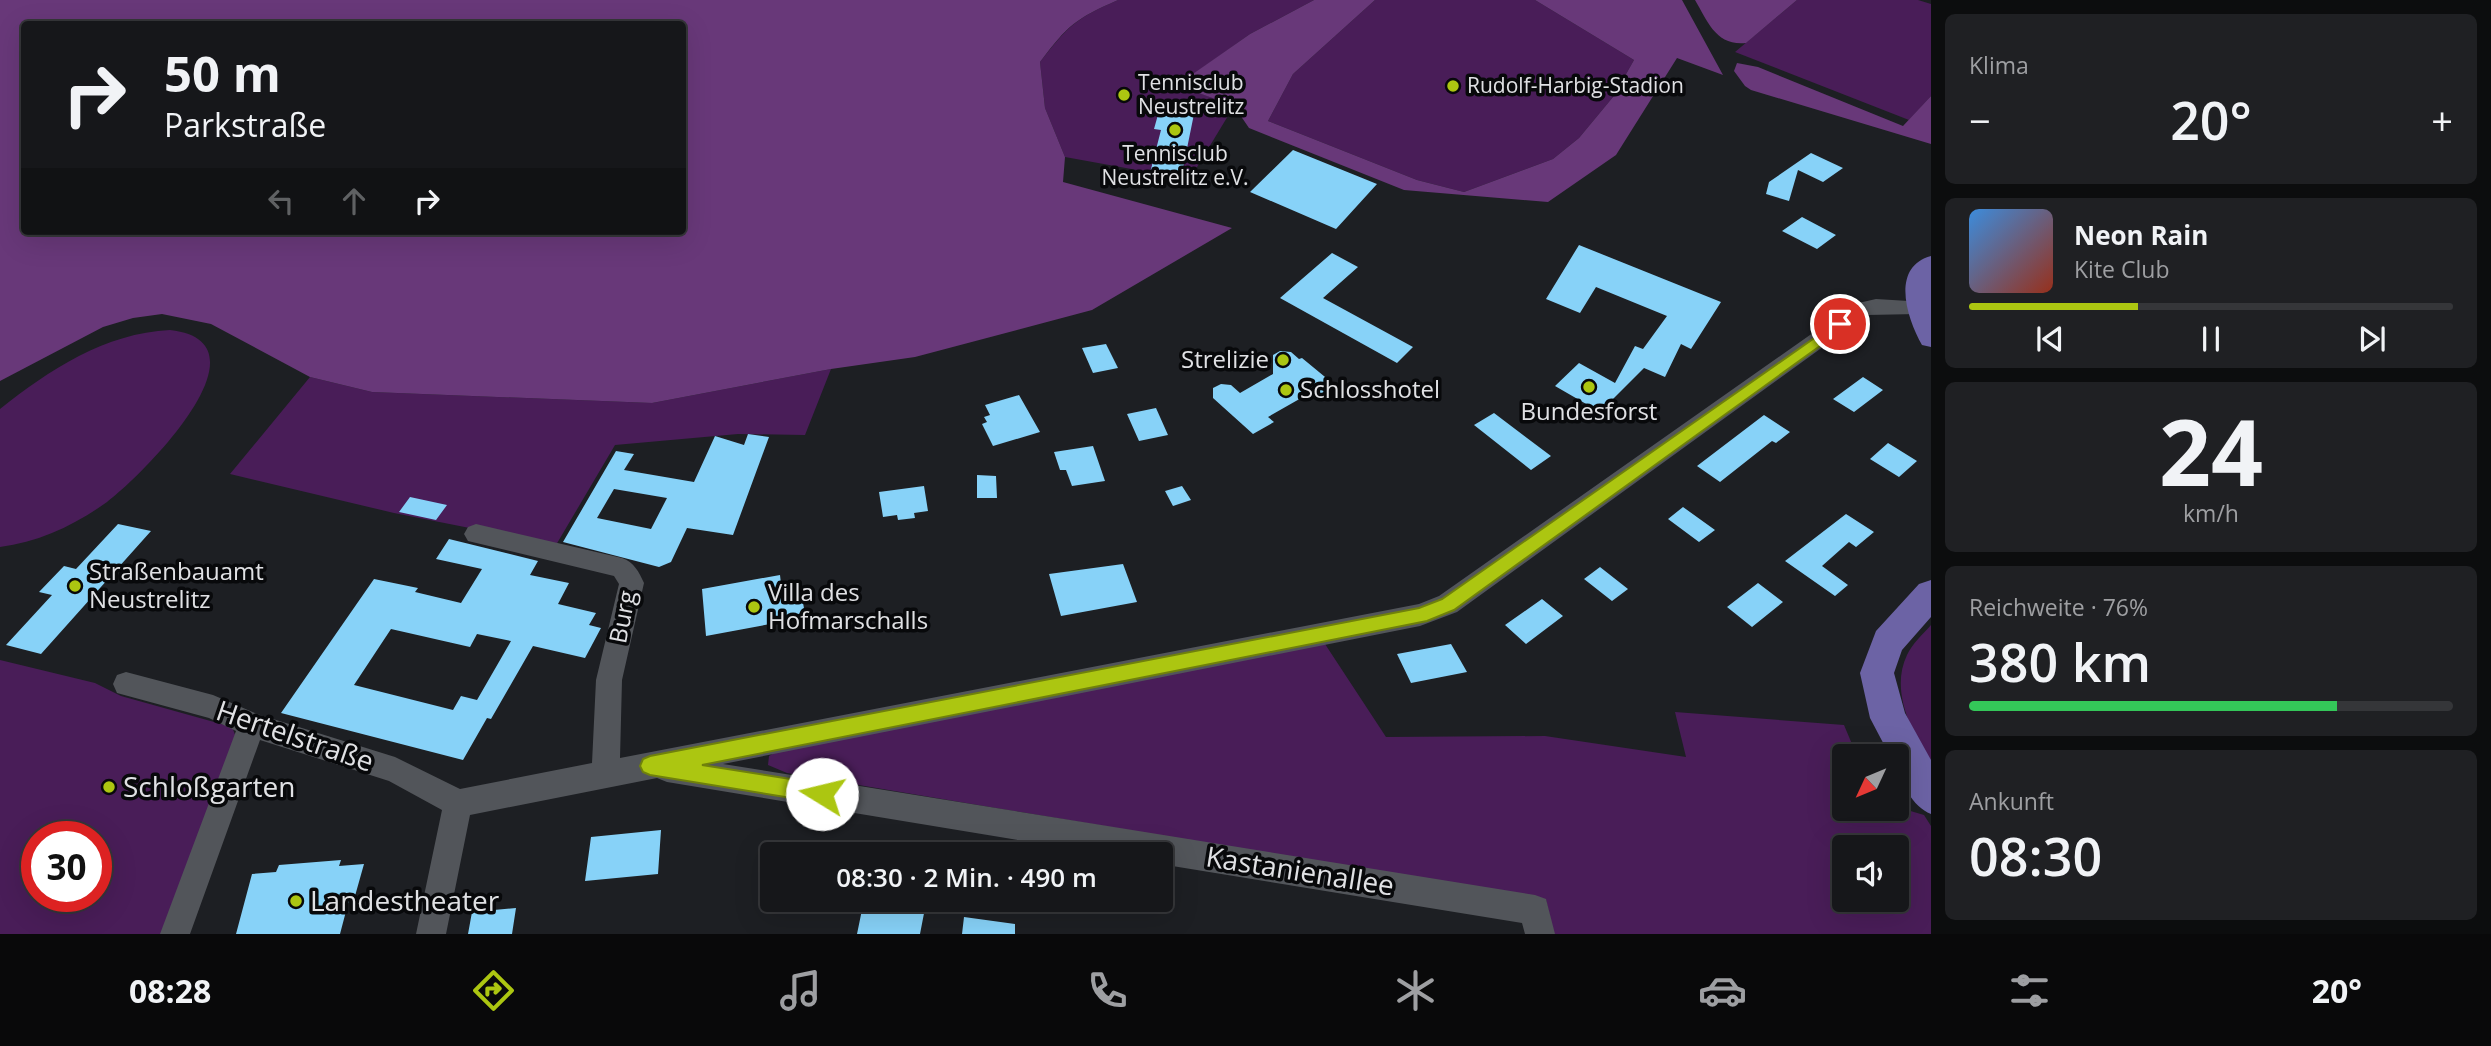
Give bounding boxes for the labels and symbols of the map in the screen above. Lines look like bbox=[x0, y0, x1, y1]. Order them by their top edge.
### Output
place label: Tennisclub Neustrelitz bbox=[1138, 68, 1244, 120]
place label: Rudolf-Harbig-Stadion bbox=[1467, 71, 1684, 99]
marker: Rudolf-Harbig-Stadion bbox=[1445, 78, 1461, 94]
marker: Tennisclub Neustrelitz bbox=[1116, 87, 1132, 103]
marker: Tennisclub Neustrelitz e.V. bbox=[1167, 122, 1183, 138]
place label: Tennisclub Neustrelitz e.V. bbox=[1101, 139, 1249, 191]
pin bbox=[1810, 294, 1870, 354]
place label: Strelizie bbox=[1181, 342, 1269, 375]
marker: Strelizie bbox=[1275, 352, 1291, 368]
place label: Schlosshotel bbox=[1300, 372, 1440, 405]
marker: Bundesforst bbox=[1581, 379, 1597, 395]
marker: Schlosshotel bbox=[1278, 382, 1294, 398]
place label: Bundesforst bbox=[1521, 394, 1657, 427]
place label: Straßenbauamt Neustrelitz bbox=[89, 554, 264, 615]
place label: Villa des Hofmarschalls bbox=[768, 575, 928, 636]
marker: Straßenbauamt Neustrelitz bbox=[67, 578, 83, 594]
street label: Burg bbox=[600, 588, 643, 646]
marker: Villa des Hofmarschalls bbox=[746, 599, 762, 615]
street label: Hertelstraße bbox=[212, 690, 379, 780]
north arrow bbox=[1832, 744, 1909, 821]
position arrow bbox=[785, 757, 859, 831]
place label: Schloßgarten bbox=[123, 767, 295, 805]
marker: Schloßgarten bbox=[101, 779, 117, 795]
speed limit sign: 30 bbox=[21, 821, 112, 912]
street label: Kastanienallee bbox=[1203, 836, 1397, 904]
place label: Landestheater bbox=[310, 881, 500, 919]
marker: Landestheater bbox=[288, 893, 304, 909]

